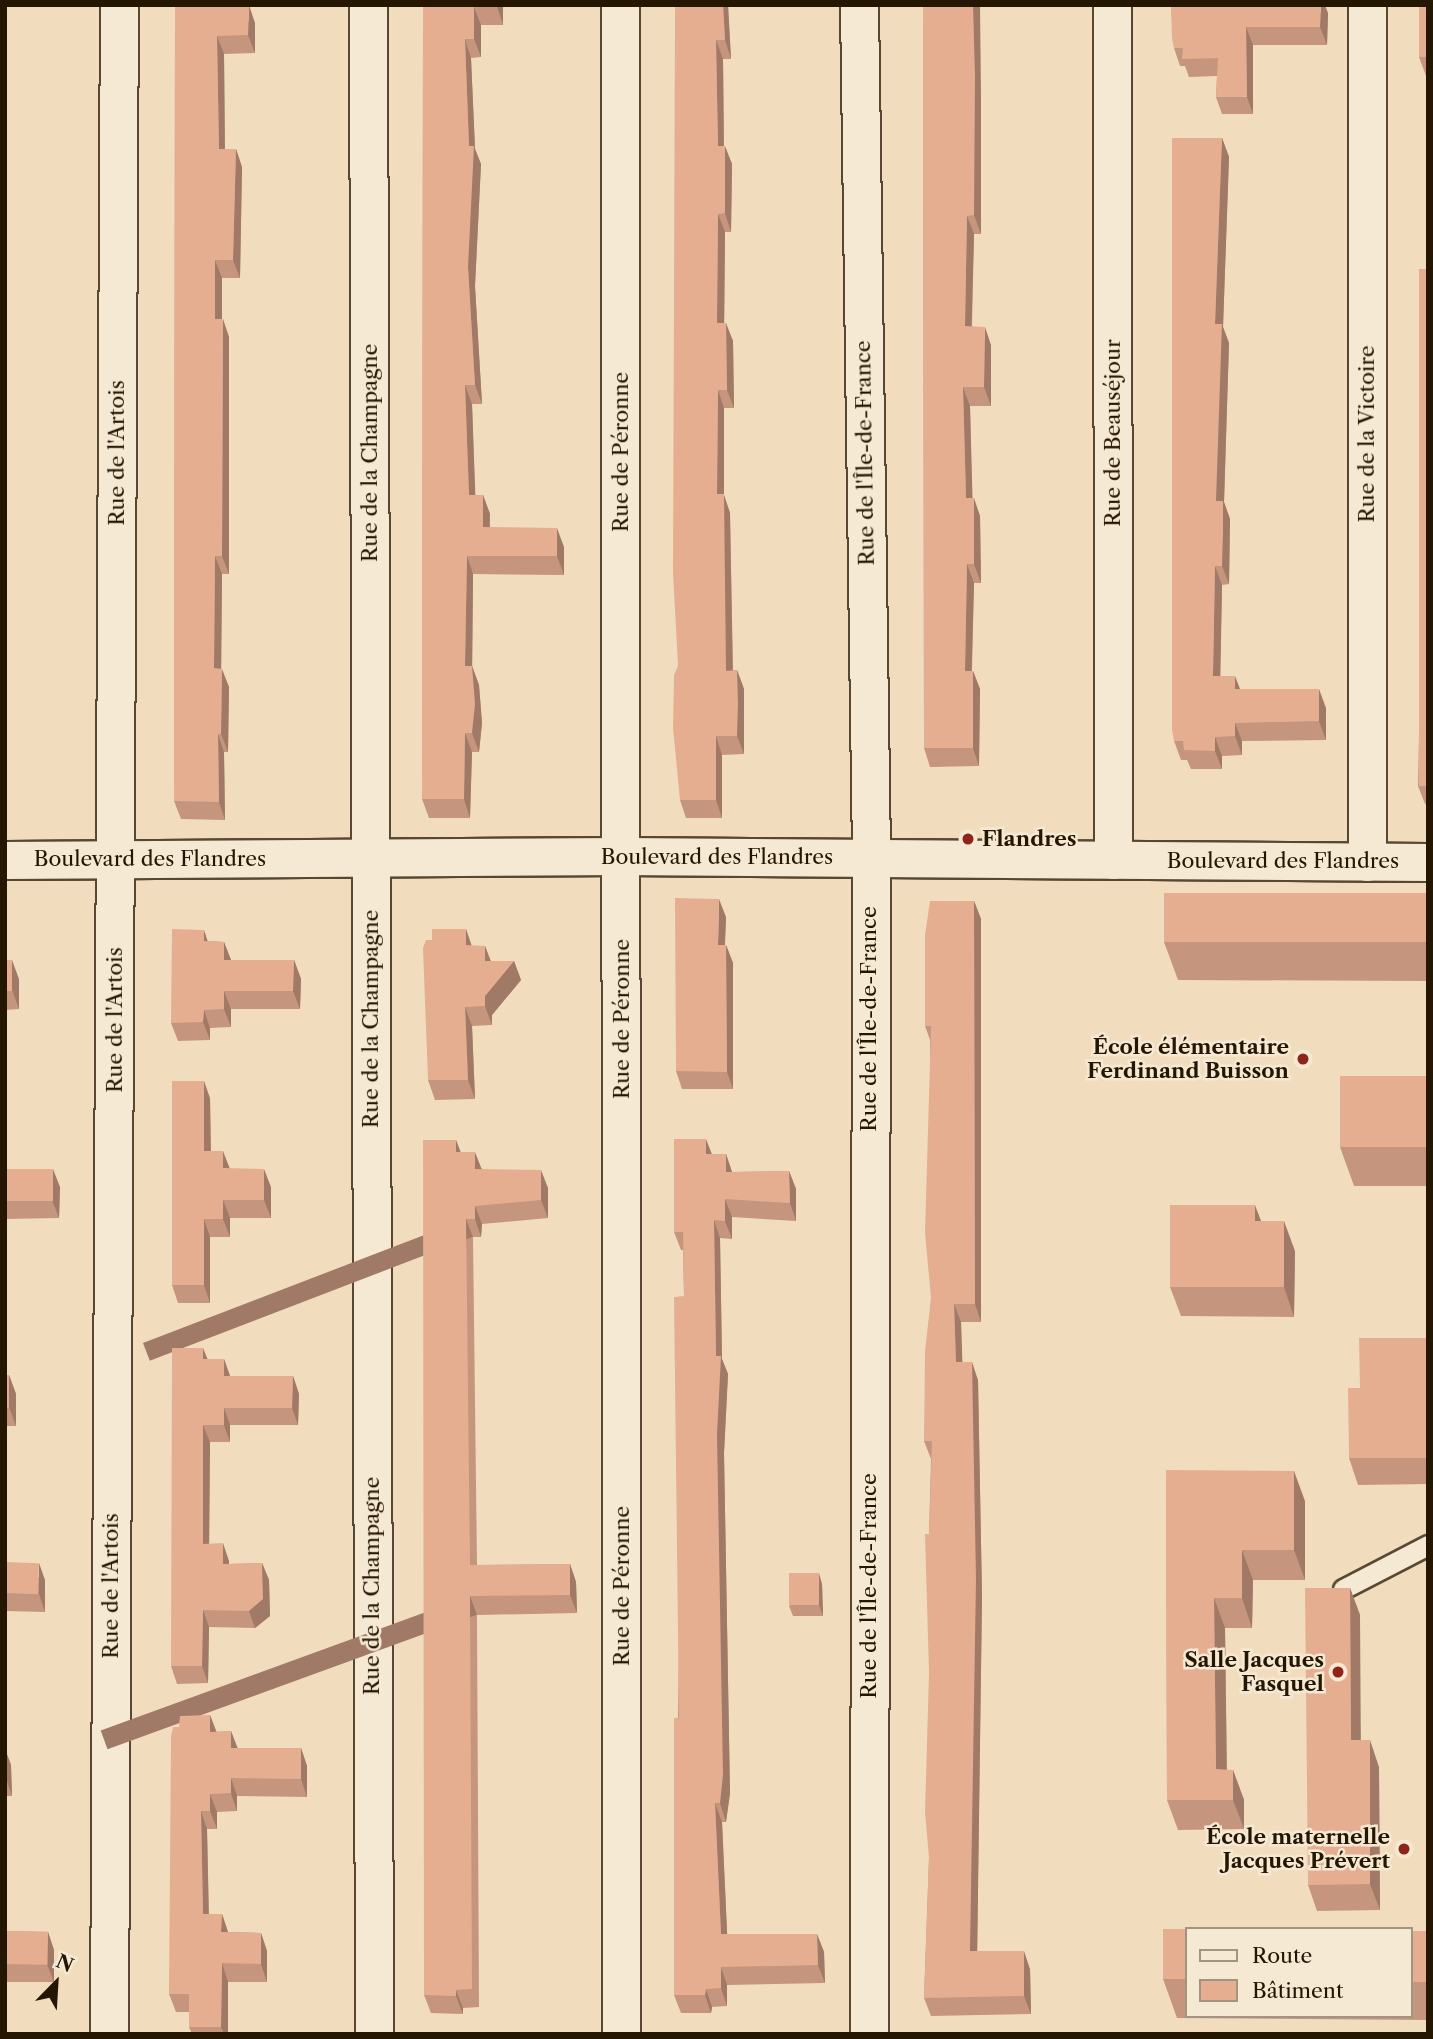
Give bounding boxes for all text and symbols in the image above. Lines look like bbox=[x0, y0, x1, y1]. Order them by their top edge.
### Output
street label: Rue de Beauséjour bbox=[1100, 339, 1126, 527]
street label: Rue de l'Île-de-France bbox=[850, 340, 880, 566]
street label: Rue de la Champagne bbox=[357, 344, 383, 562]
street label: Rue de la Victoire bbox=[1354, 345, 1380, 523]
street label: Rue de Péronne bbox=[608, 372, 634, 532]
street label: Rue de l'Artois bbox=[104, 380, 130, 526]
place label: Flandres bbox=[982, 826, 1076, 852]
marker: Flandres bbox=[960, 831, 976, 847]
street label: Boulevard des Flandres bbox=[601, 844, 833, 870]
street label: Boulevard des Flandres bbox=[34, 846, 266, 872]
street label: Boulevard des Flandres bbox=[1167, 848, 1399, 874]
street label: Rue de l'Île-de-France bbox=[856, 906, 882, 1132]
street label: Rue de la Champagne bbox=[358, 910, 384, 1128]
street label: Rue de Péronne bbox=[609, 939, 635, 1099]
street label: Rue de l'Artois bbox=[102, 947, 128, 1093]
place label: École élémentaire Ferdinand Buisson bbox=[1087, 1034, 1289, 1084]
marker: École élémentaire Ferdinand Buisson bbox=[1295, 1051, 1311, 1067]
street label: Rue de l'Île-de-France bbox=[856, 1473, 882, 1699]
street label: Rue de la Champagne bbox=[359, 1477, 385, 1695]
street label: Rue de Péronne bbox=[609, 1506, 635, 1666]
street label: Rue de l'Artois bbox=[98, 1513, 124, 1659]
place label: Salle Jacques Fasquel bbox=[1184, 1647, 1324, 1697]
marker: Salle Jacques Fasquel bbox=[1330, 1664, 1346, 1680]
place label: École maternelle Jacques Prévert bbox=[1206, 1824, 1390, 1874]
marker: École maternelle Jacques Prévert bbox=[1396, 1841, 1412, 1857]
legend bbox=[1184, 1927, 1412, 2018]
text: Route bbox=[1252, 1943, 1312, 1968]
north arrow bbox=[21, 1948, 91, 2018]
text: N bbox=[53, 1949, 77, 1977]
text: Bâtiment bbox=[1252, 1978, 1343, 2003]

